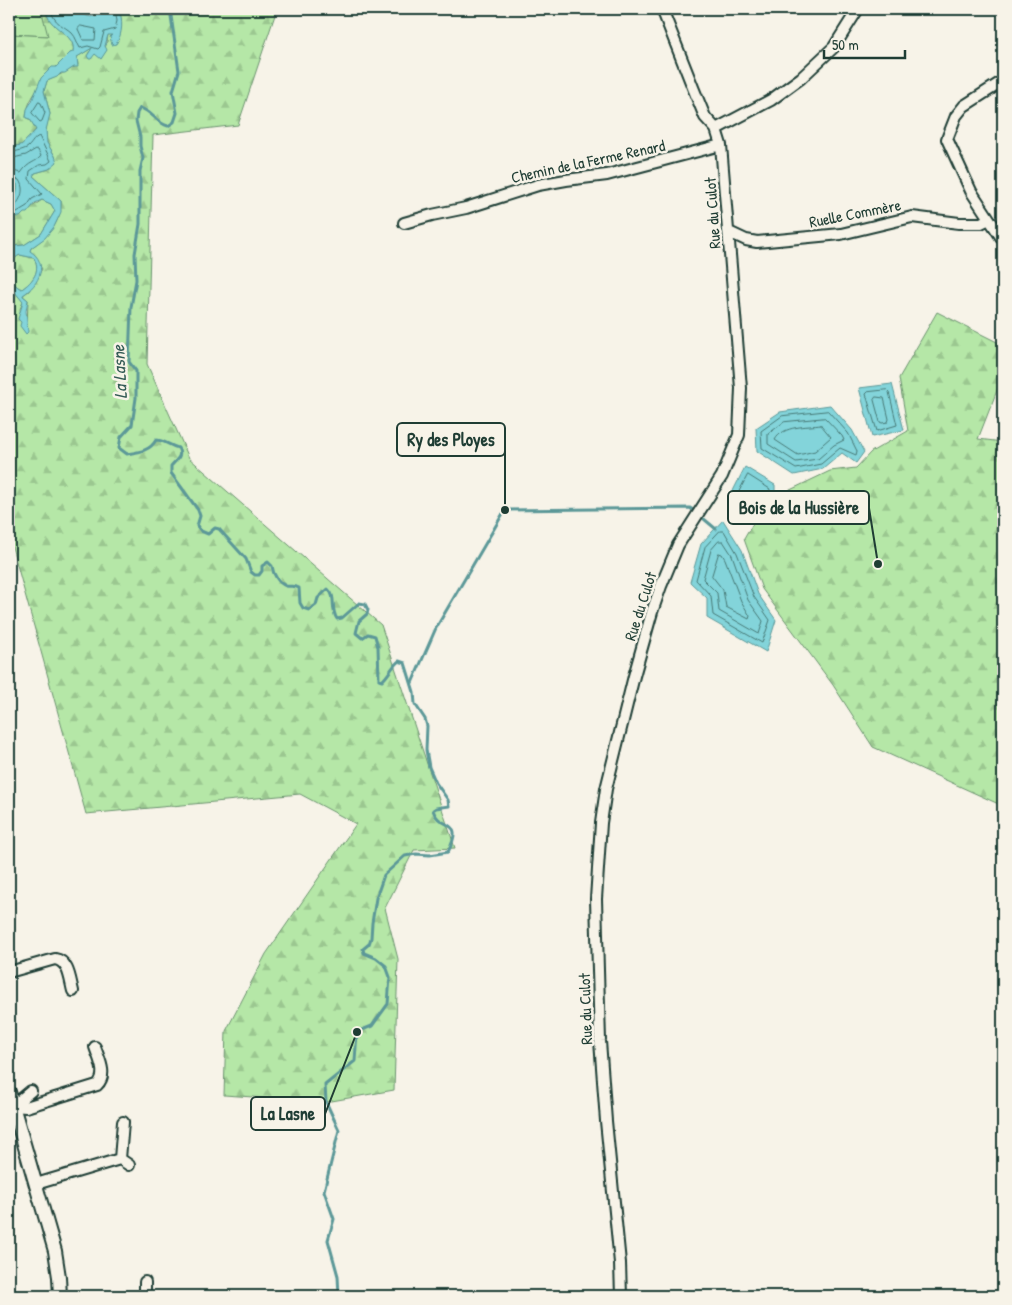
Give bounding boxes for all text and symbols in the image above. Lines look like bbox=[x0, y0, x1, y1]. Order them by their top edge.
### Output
scale bar bbox=[824, 28, 906, 60]
text: 50 m bbox=[832, 34, 859, 55]
street label: Chemin de la Ferme Renard bbox=[509, 134, 667, 188]
street label: Rue du Culot bbox=[699, 176, 725, 249]
street label: Ruelle Commère bbox=[807, 193, 903, 233]
water label: La Lasne bbox=[105, 344, 133, 400]
callout: Ry des Ployes bbox=[397, 423, 505, 456]
text: Ry des Ployes bbox=[407, 427, 495, 453]
callout: Bois de la Hussière bbox=[728, 491, 869, 524]
text: Bois de la Hussière bbox=[739, 495, 860, 520]
street label: Rue du Culot bbox=[619, 568, 662, 643]
street label: Rue du Culot bbox=[573, 972, 597, 1045]
callout: La Lasne bbox=[251, 1097, 325, 1130]
text: La Lasne bbox=[261, 1101, 316, 1126]

